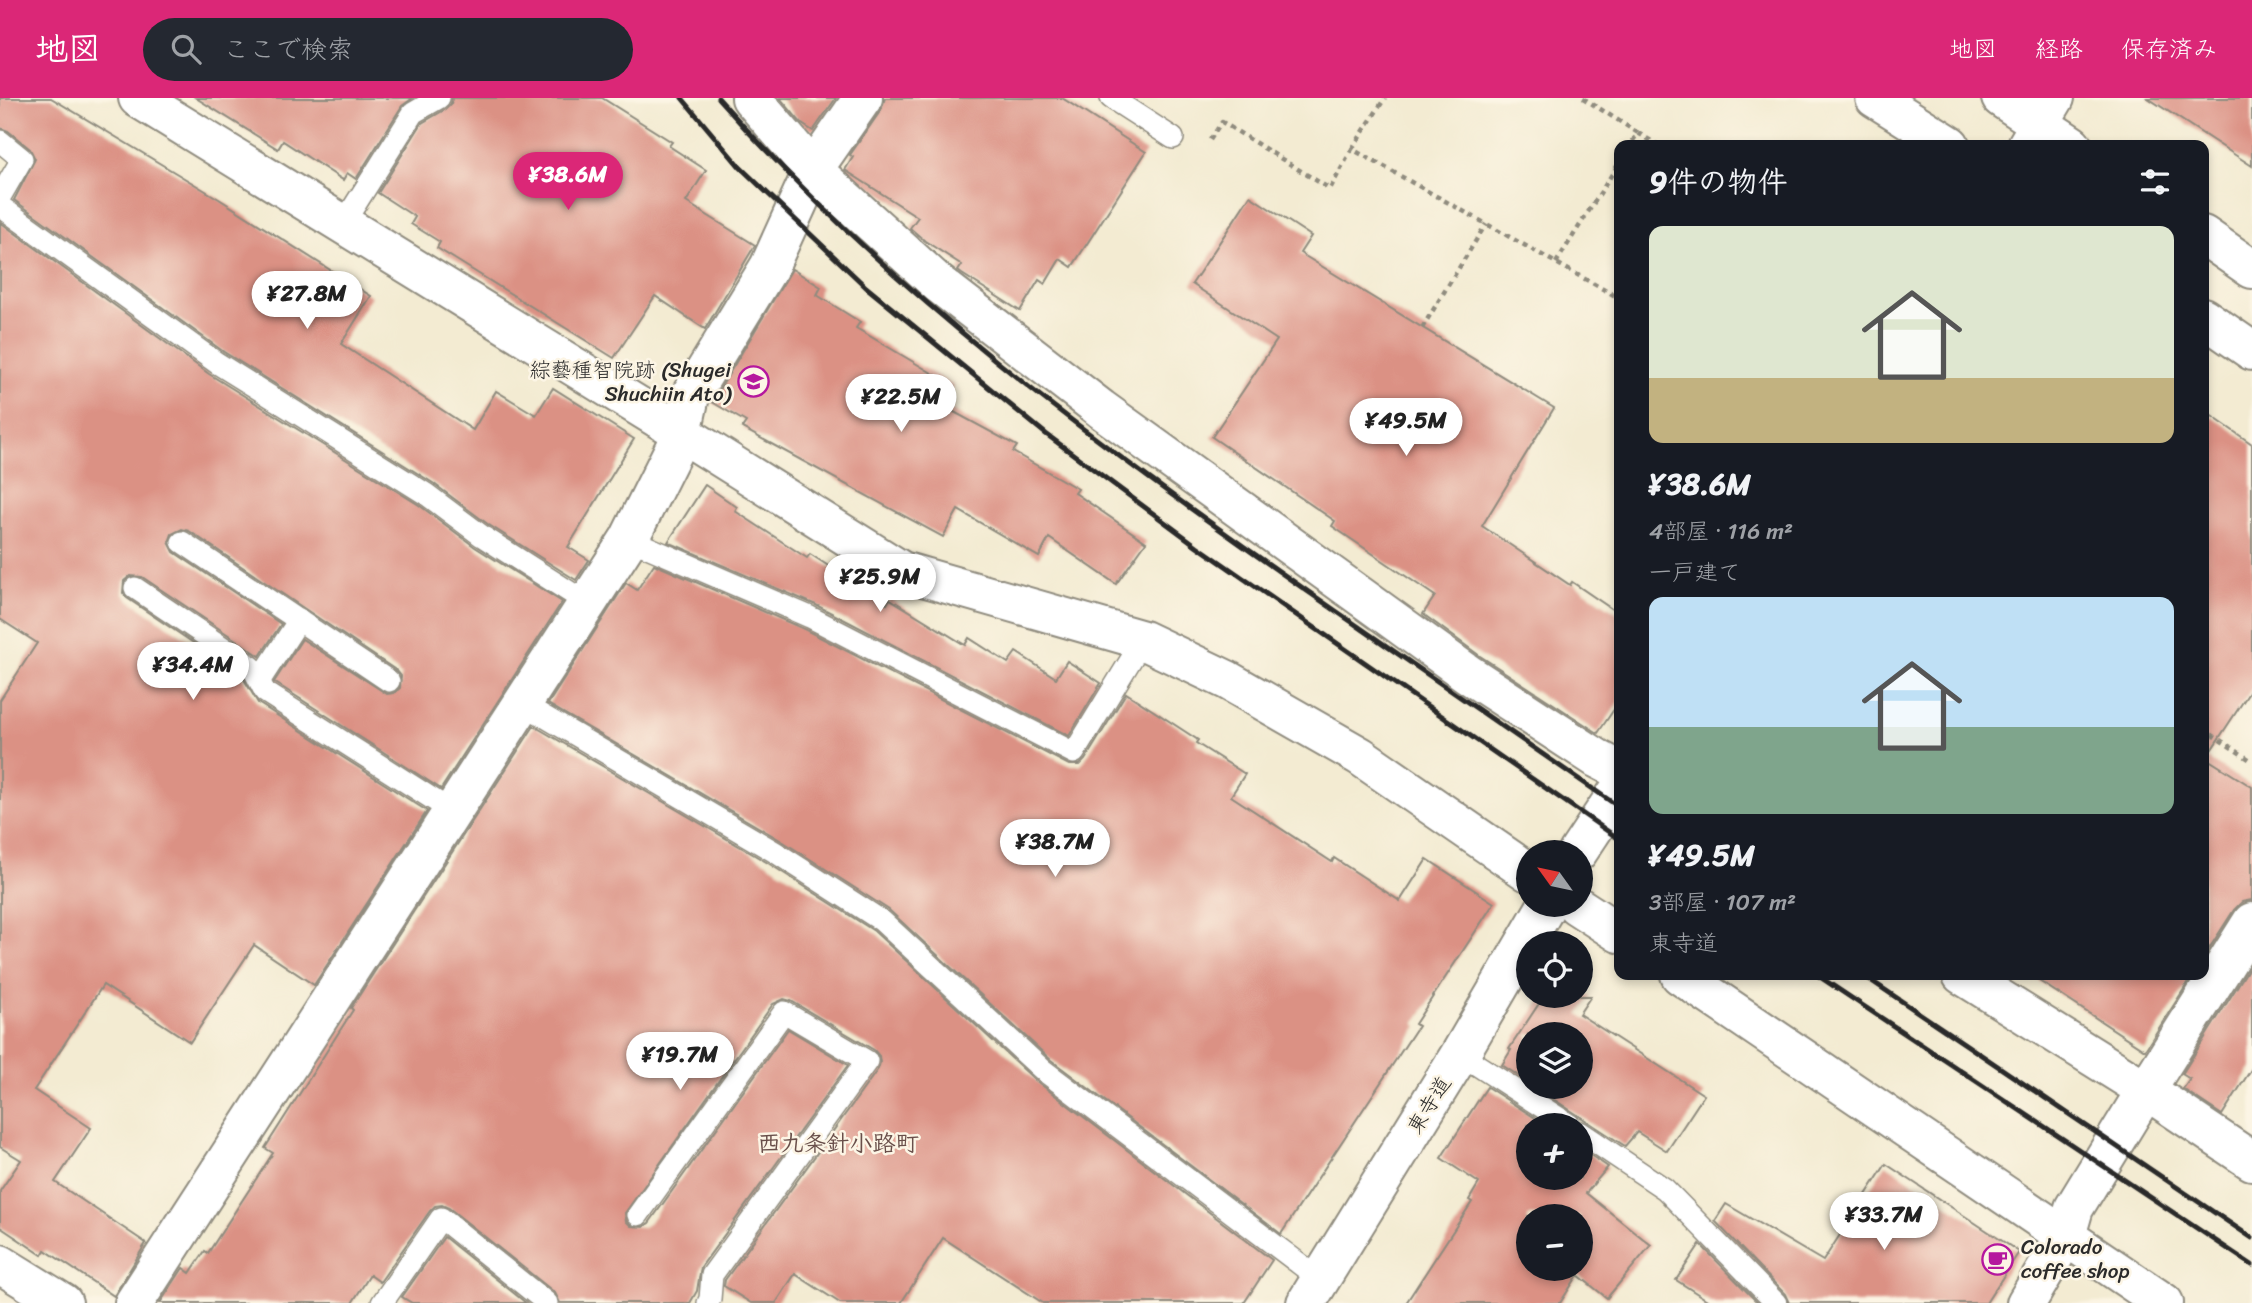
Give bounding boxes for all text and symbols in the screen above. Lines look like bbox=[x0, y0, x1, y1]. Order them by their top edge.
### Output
search box bbox=[143, 18, 633, 81]
text: 地図 bbox=[35, 20, 101, 78]
text: ここで検索 bbox=[223, 26, 353, 72]
text: 地図 bbox=[1949, 28, 1997, 70]
text: 経路 bbox=[2035, 28, 2083, 70]
text: 保存済み bbox=[2121, 28, 2217, 70]
icon: search bbox=[167, 30, 205, 68]
pin: ¥38.6M bbox=[511, 152, 625, 212]
text: ¥38.6M bbox=[529, 154, 607, 195]
text: 9件の物件 bbox=[1649, 155, 1787, 209]
icon: filters bbox=[2136, 163, 2174, 201]
pin: ¥27.8M bbox=[250, 272, 364, 331]
icon: home bbox=[1849, 272, 1975, 398]
text: ¥27.8M bbox=[268, 273, 346, 314]
place label: 綜藝種智院跡 (Shugei Shuchiin Ato) bbox=[529, 351, 733, 413]
school or university icon: 綜藝種智院跡 (Shugei Shuchiin Ato) bbox=[737, 365, 771, 399]
pin: ¥22.5M bbox=[844, 374, 958, 434]
text: ¥22.5M bbox=[861, 376, 941, 417]
pin: ¥49.5M bbox=[1349, 398, 1463, 458]
text: ¥49.5M bbox=[1365, 400, 1447, 441]
text: ¥38.6M bbox=[1649, 457, 1751, 511]
text: 4部屋 · 116 m² bbox=[1649, 511, 1793, 552]
text: 一戸建て bbox=[1649, 552, 1741, 593]
pin: ¥25.9M bbox=[823, 554, 937, 614]
text: ¥25.9M bbox=[840, 556, 920, 597]
pin: ¥34.4M bbox=[136, 642, 250, 702]
icon: home bbox=[1849, 643, 1975, 769]
text: ¥34.4M bbox=[153, 644, 233, 685]
pin: ¥38.7M bbox=[998, 820, 1112, 879]
text: ¥38.7M bbox=[1016, 821, 1094, 862]
text: ¥49.5M bbox=[1649, 828, 1755, 882]
north arrow bbox=[1516, 840, 1592, 917]
map controls bbox=[1516, 840, 1593, 1281]
text: 3部屋 · 107 m² bbox=[1649, 882, 1796, 923]
text: 東寺道 bbox=[1649, 923, 1718, 964]
button: locate bbox=[1516, 931, 1593, 1008]
button: layers bbox=[1516, 1022, 1593, 1099]
pin: ¥19.7M bbox=[623, 1032, 737, 1092]
text: ¥19.7M bbox=[642, 1034, 718, 1075]
street label: 東寺道 bbox=[1396, 1068, 1462, 1142]
button: + bbox=[1516, 1113, 1593, 1190]
district label: 西九条針小路町 bbox=[758, 1123, 919, 1164]
pin: ¥33.7M bbox=[1827, 1192, 1941, 1252]
text: ¥33.7M bbox=[1846, 1194, 1922, 1235]
button: − bbox=[1516, 1204, 1593, 1281]
place label: Colorado coffee shop bbox=[2021, 1228, 2130, 1290]
cafe icon: Colorado coffee shop bbox=[1981, 1242, 2015, 1276]

